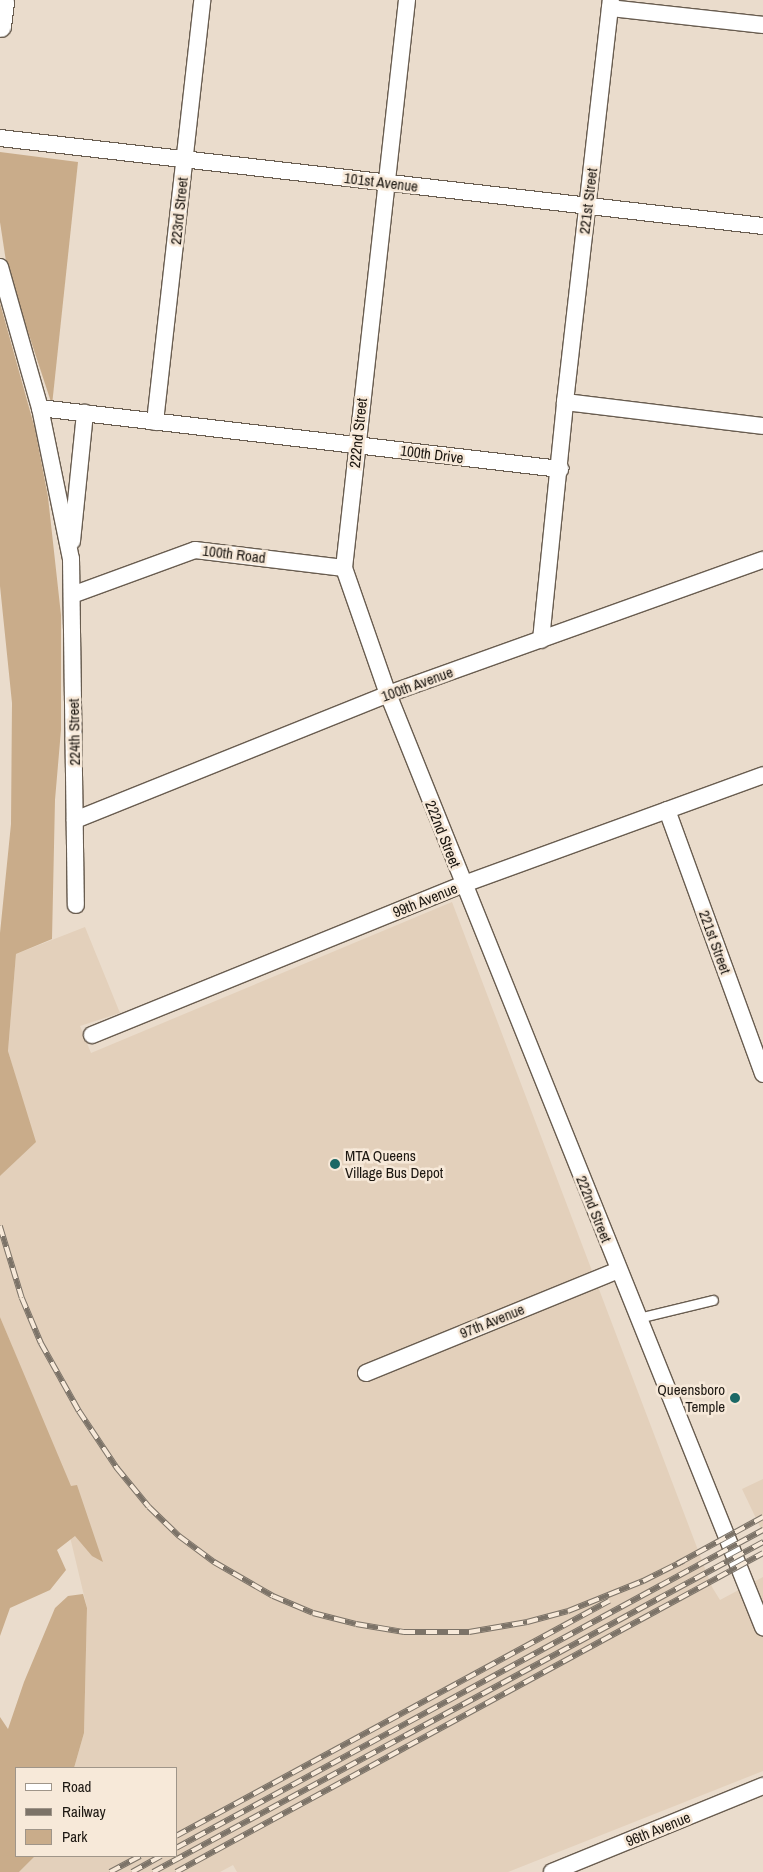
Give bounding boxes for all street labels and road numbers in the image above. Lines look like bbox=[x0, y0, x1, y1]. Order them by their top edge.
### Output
street label: 221st Street bbox=[575, 167, 601, 235]
street label: 101st Avenue bbox=[343, 168, 419, 196]
street label: 223rd Street bbox=[167, 176, 191, 246]
street label: 222nd Street bbox=[345, 397, 371, 469]
street label: 100th Drive bbox=[399, 441, 465, 467]
street label: 100th Road bbox=[201, 541, 267, 567]
street label: 100th Avenue bbox=[378, 663, 456, 705]
street label: 224th Street bbox=[64, 698, 84, 766]
street label: 222nd Street bbox=[421, 798, 465, 870]
street label: 99th Avenue bbox=[390, 879, 460, 921]
street label: 221st Street bbox=[695, 908, 735, 976]
street label: 222nd Street bbox=[572, 1173, 616, 1245]
street label: 97th Avenue bbox=[457, 1300, 527, 1342]
street label: 96th Avenue bbox=[623, 1808, 693, 1850]

